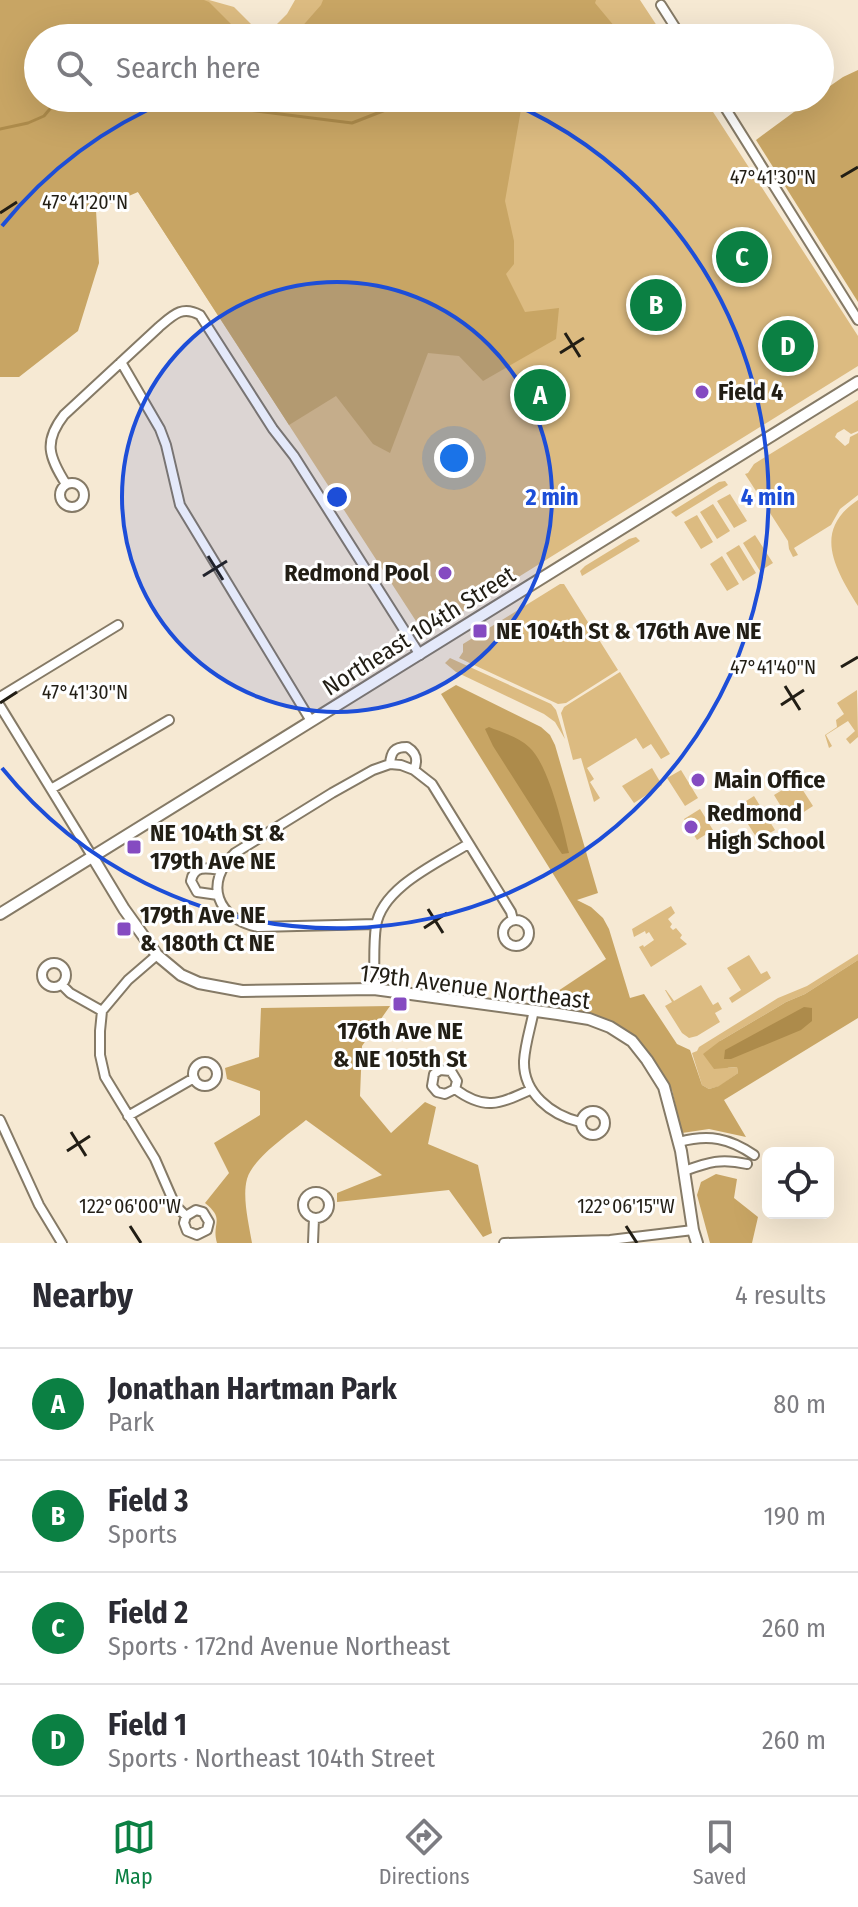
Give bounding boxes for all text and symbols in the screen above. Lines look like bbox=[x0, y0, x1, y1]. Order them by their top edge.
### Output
search box bbox=[24, 24, 834, 112]
icon: search bbox=[52, 46, 96, 90]
text: Search here bbox=[116, 50, 261, 86]
text: 47°41'30"N bbox=[730, 165, 816, 189]
text: 47°41'20"N bbox=[42, 190, 128, 214]
pin: C bbox=[716, 227, 768, 287]
pin: B bbox=[630, 275, 682, 335]
pin: D bbox=[762, 316, 814, 376]
pin: A bbox=[514, 365, 566, 425]
place label: Field 4 bbox=[718, 378, 783, 406]
marker: Field 4 bbox=[693, 383, 711, 401]
your location bbox=[434, 438, 474, 478]
centre of rings bbox=[323, 483, 351, 511]
text: 2 min bbox=[524, 483, 579, 511]
text: 4 min bbox=[741, 483, 795, 511]
place label: Redmond Pool bbox=[284, 559, 429, 587]
street label: Northeast 104th Street bbox=[318, 560, 521, 702]
marker: Redmond Pool bbox=[436, 564, 454, 582]
place label: NE 104th St & 176th Ave NE bbox=[496, 617, 761, 645]
marker: NE 104th St & 176th Ave NE bbox=[471, 622, 489, 640]
text: 47°41'40"N bbox=[730, 655, 816, 679]
text: 47°41'30"N bbox=[42, 680, 128, 704]
place label: Main Office bbox=[714, 766, 825, 794]
marker: Main Office bbox=[689, 771, 707, 789]
place label: Redmond High School bbox=[707, 799, 825, 855]
marker: Redmond High School bbox=[682, 818, 700, 836]
place label: NE 104th St & 179th Ave NE bbox=[150, 819, 285, 875]
marker: NE 104th St & 179th Ave NE bbox=[125, 838, 143, 856]
place label: 179th Ave NE & 180th Ct NE bbox=[140, 901, 275, 957]
marker: 179th Ave NE & 180th Ct NE bbox=[115, 920, 133, 938]
street label: 179th Avenue Northeast bbox=[358, 959, 592, 1015]
marker: 176th Ave NE & NE 105th St bbox=[391, 995, 409, 1013]
place label: 176th Ave NE & NE 105th St bbox=[333, 1017, 468, 1073]
map controls bbox=[762, 1147, 834, 1219]
button: locate bbox=[762, 1147, 834, 1219]
text: 122°06'00"W bbox=[79, 1194, 181, 1218]
text: 122°06'15"W bbox=[577, 1194, 675, 1218]
text: Nearby bbox=[32, 1275, 133, 1316]
text: 4 results bbox=[735, 1280, 826, 1311]
text: Jonathan Hartman Park bbox=[108, 1371, 397, 1407]
text: A bbox=[51, 1389, 65, 1420]
text: 80 m bbox=[773, 1389, 826, 1420]
text: Park bbox=[108, 1407, 154, 1438]
text: Field 3 bbox=[108, 1483, 188, 1519]
text: B bbox=[51, 1501, 65, 1532]
text: 190 m bbox=[764, 1501, 826, 1532]
text: Sports bbox=[108, 1519, 177, 1550]
text: Field 2 bbox=[108, 1595, 188, 1631]
text: C bbox=[51, 1613, 65, 1644]
text: 260 m bbox=[762, 1613, 826, 1644]
text: Sports · 172nd Avenue Northeast bbox=[108, 1631, 450, 1662]
text: Field 1 bbox=[108, 1707, 187, 1743]
text: D bbox=[50, 1725, 66, 1756]
text: 260 m bbox=[762, 1725, 826, 1756]
text: Sports · Northeast 104th Street bbox=[108, 1743, 435, 1774]
tab: Map bbox=[112, 1815, 156, 1890]
tab: Directions bbox=[379, 1815, 470, 1890]
tab: Saved bbox=[693, 1815, 746, 1890]

